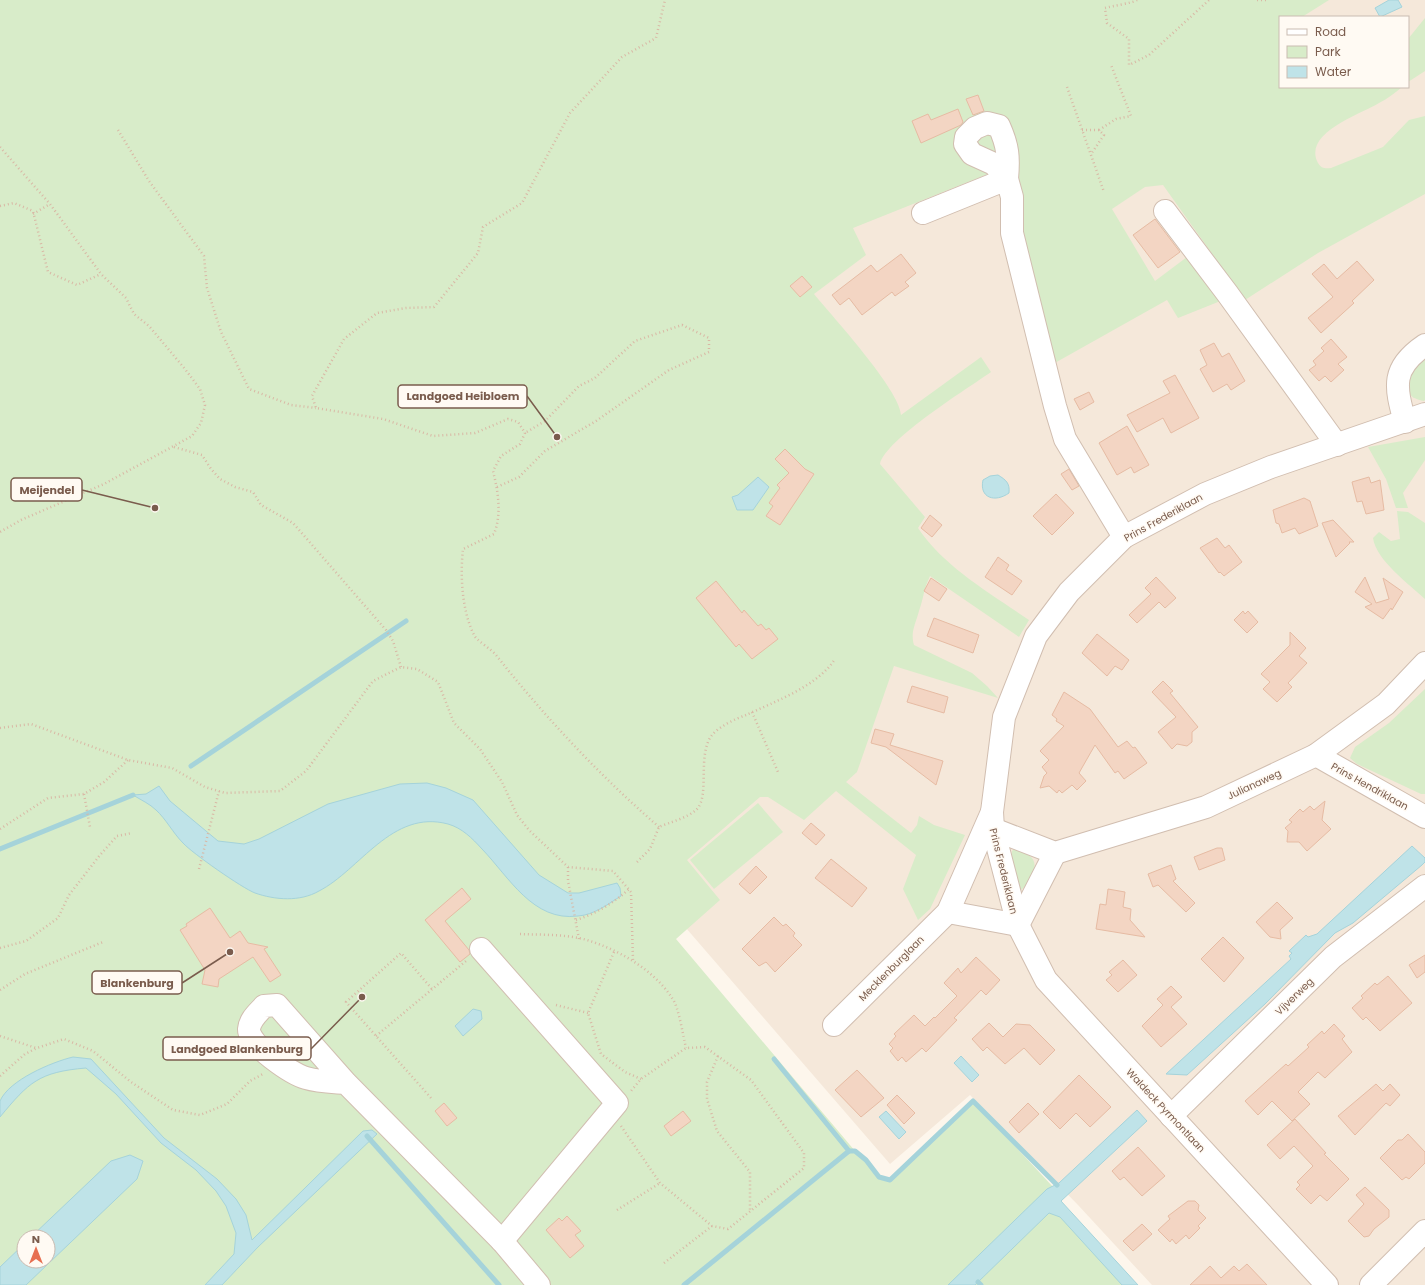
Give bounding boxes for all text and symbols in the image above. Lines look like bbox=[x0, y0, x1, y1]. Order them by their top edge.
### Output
legend bbox=[1279, 16, 1409, 88]
text: Road bbox=[1315, 23, 1346, 40]
text: Park bbox=[1315, 43, 1342, 60]
text: Water bbox=[1315, 63, 1352, 80]
callout: Landgoed Heibloem bbox=[398, 385, 527, 408]
text: Landgoed Heibloem bbox=[407, 388, 520, 404]
callout: Meijendel bbox=[11, 478, 82, 501]
text: Meijendel bbox=[19, 482, 75, 498]
street label: Prins Frederiklaan bbox=[1121, 490, 1205, 545]
street label: Prins Hendriklaan bbox=[1328, 759, 1411, 814]
street label: Julianaweg bbox=[1225, 765, 1284, 803]
street label: Prins Frederiklaan bbox=[986, 827, 1021, 916]
street label: Mecklenburglaan bbox=[855, 932, 927, 1004]
callout: Blankenburg bbox=[92, 971, 182, 994]
street label: Vijverweg bbox=[1272, 974, 1317, 1019]
text: Blankenburg bbox=[100, 975, 174, 991]
callout: Landgoed Blankenburg bbox=[163, 1037, 311, 1060]
text: Landgoed Blankenburg bbox=[171, 1041, 303, 1057]
street label: Waldeck Pyrmontlaan bbox=[1123, 1065, 1209, 1156]
north arrow bbox=[16, 1229, 56, 1269]
text: N bbox=[32, 1231, 40, 1247]

